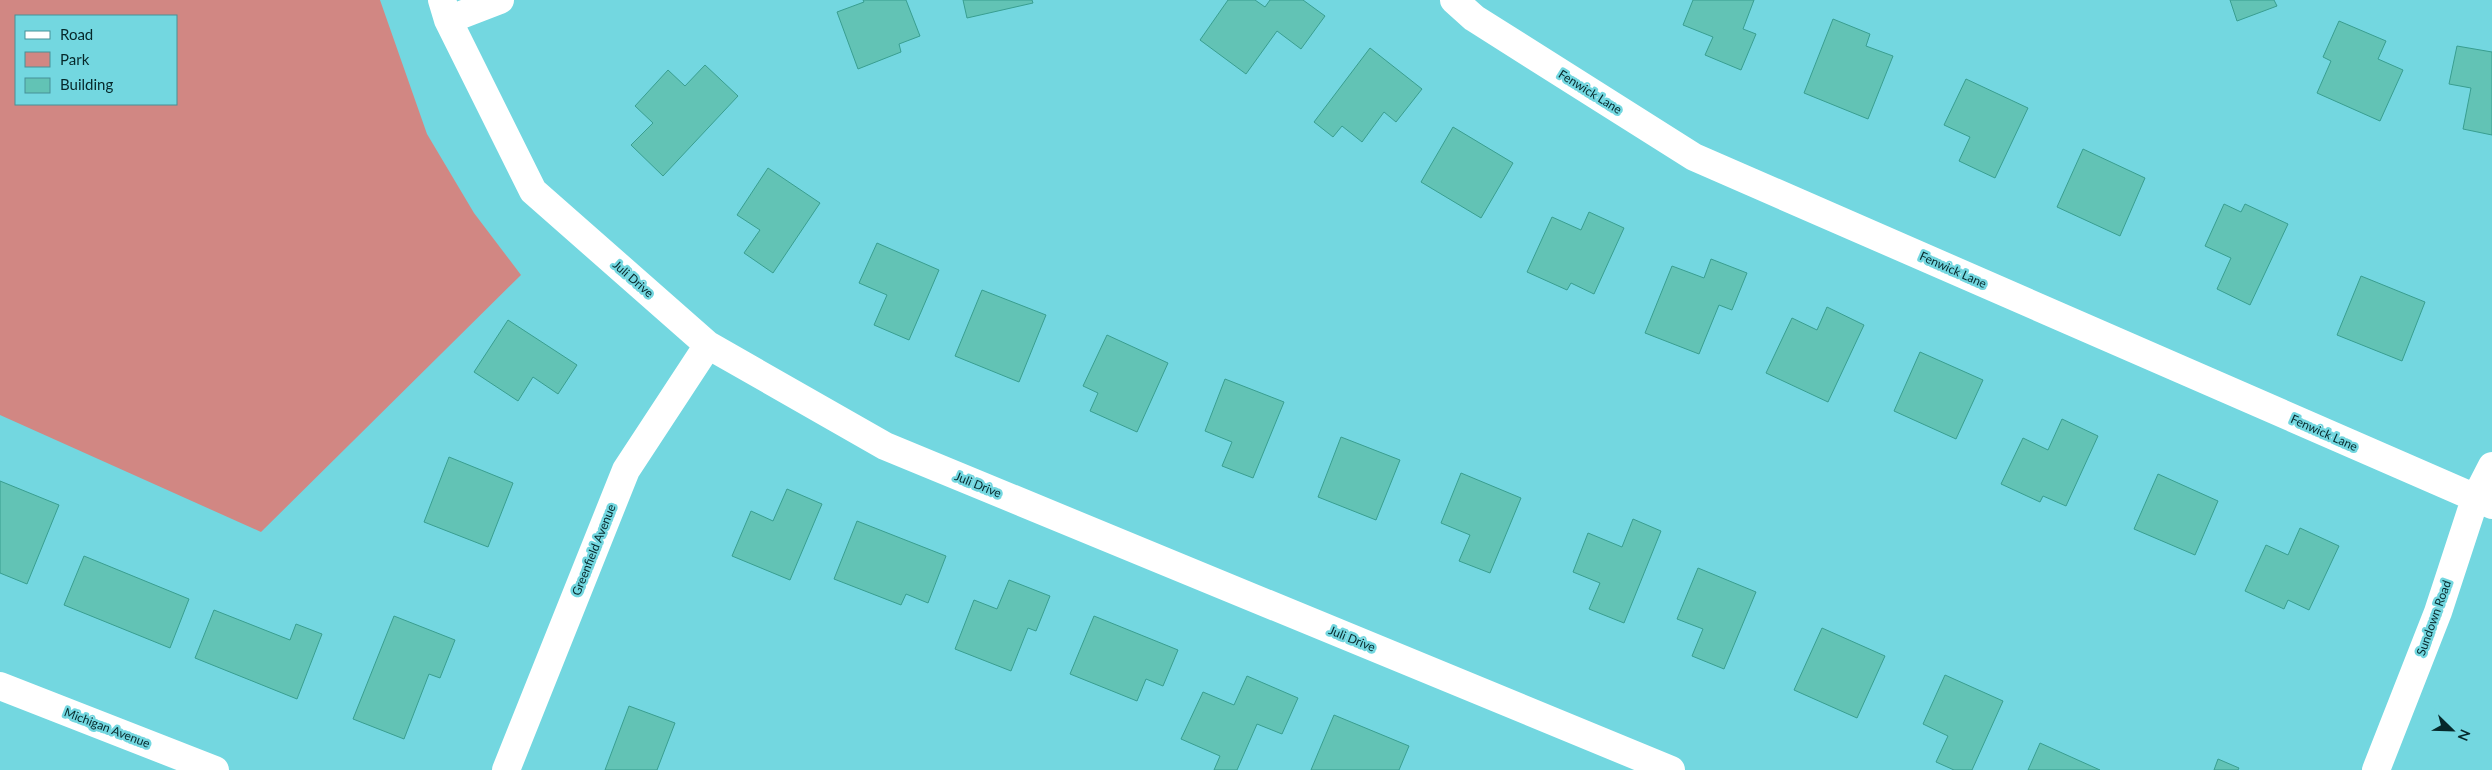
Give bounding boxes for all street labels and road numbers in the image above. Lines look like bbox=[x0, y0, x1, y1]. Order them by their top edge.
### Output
street label: Fenwick Lane bbox=[1556, 66, 1625, 117]
street label: Fenwick Lane bbox=[1917, 248, 1989, 291]
street label: Juli Drive bbox=[610, 257, 657, 300]
street label: Fenwick Lane bbox=[2288, 411, 2360, 454]
street label: Juli Drive bbox=[953, 468, 1004, 501]
street label: Greenfield Avenue bbox=[568, 502, 619, 598]
street label: Sundown Road bbox=[2413, 578, 2454, 658]
street label: Juli Drive bbox=[1327, 622, 1378, 655]
street label: Michigan Avenue bbox=[62, 704, 152, 751]

